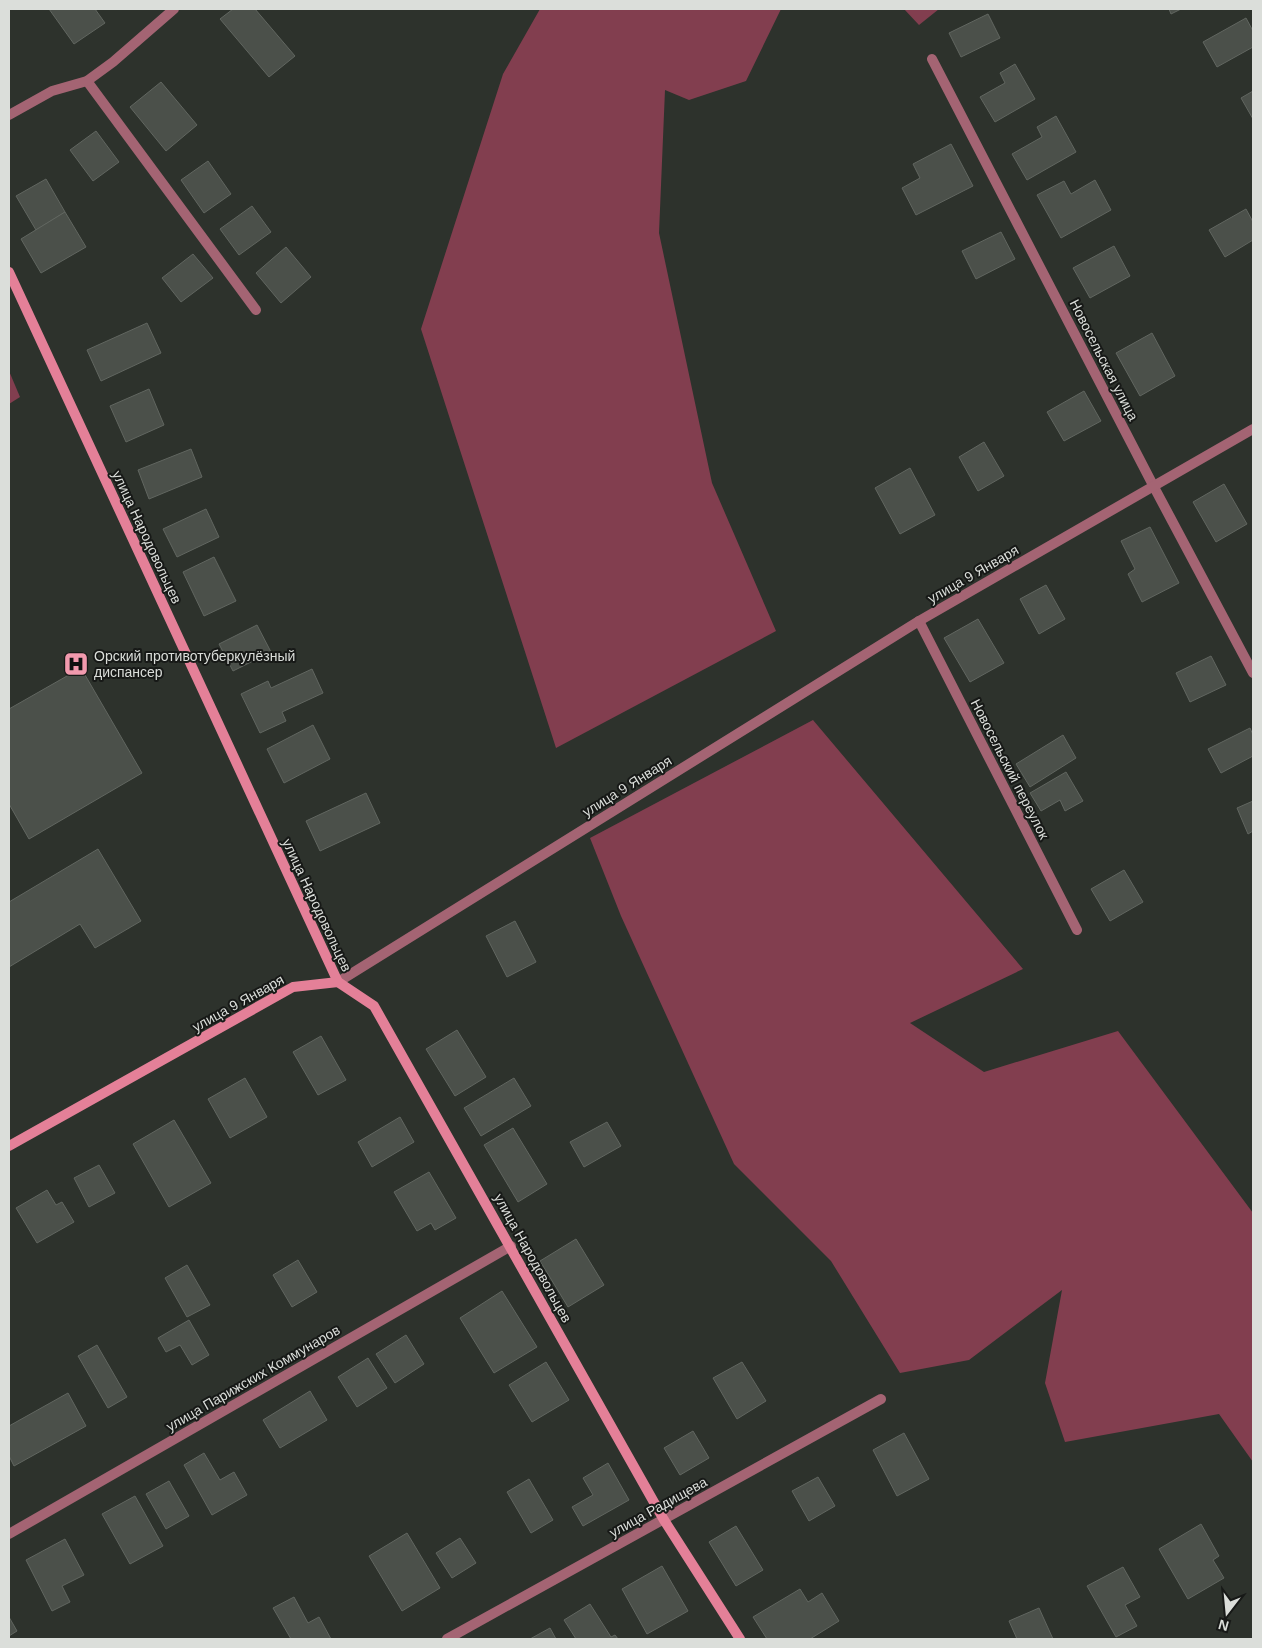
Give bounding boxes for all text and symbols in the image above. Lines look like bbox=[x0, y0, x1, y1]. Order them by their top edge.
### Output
street label: Новосельская улица bbox=[1066, 297, 1142, 423]
street label: улица Народовольцев bbox=[109, 468, 185, 606]
street label: улица 9 Января bbox=[925, 542, 1021, 606]
place label: Орский противотуберкулёзный диспансер bbox=[94, 648, 295, 680]
hospital icon: Орский противотуберкулёзный диспансер bbox=[63, 651, 89, 677]
street label: Новосельский переулок bbox=[968, 696, 1053, 843]
street label: улица 9 Января bbox=[579, 752, 675, 820]
street label: улица Народовольцев bbox=[279, 836, 355, 974]
street label: улица 9 Января bbox=[189, 971, 287, 1035]
street label: улица Народовольцев bbox=[491, 1191, 575, 1325]
street label: улица Парижских Коммунаров bbox=[163, 1322, 343, 1434]
street label: улица Радищева bbox=[606, 1473, 710, 1540]
north arrow bbox=[1202, 1588, 1252, 1638]
text: N bbox=[1216, 1616, 1230, 1635]

